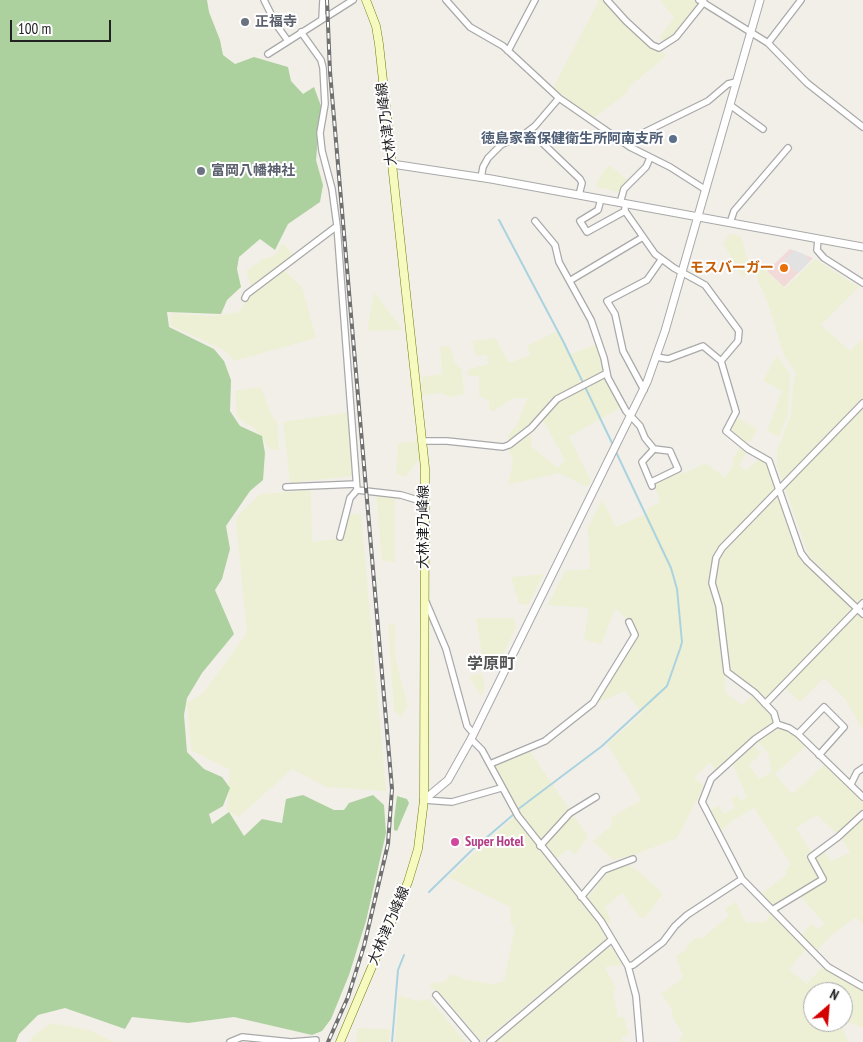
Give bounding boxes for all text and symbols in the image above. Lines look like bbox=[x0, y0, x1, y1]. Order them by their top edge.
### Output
scale bar bbox=[12, 10, 114, 42]
place label: 正福寺 bbox=[255, 14, 297, 30]
marker: 正福寺 bbox=[239, 16, 251, 28]
text: 100 m bbox=[18, 19, 51, 38]
street label: 大林津乃峰線 bbox=[374, 81, 400, 167]
place label: 徳島家畜保健衛生所阿南支所 bbox=[481, 131, 663, 147]
marker: 徳島家畜保健衛生所阿南支所 bbox=[667, 133, 679, 145]
place label: 富岡八幡神社 bbox=[211, 163, 295, 179]
marker: 富岡八幡神社 bbox=[195, 165, 207, 177]
place label: モスバーガー bbox=[690, 260, 774, 276]
marker: モスバーガー bbox=[778, 262, 790, 274]
street label: 大林津乃峰線 bbox=[416, 485, 432, 569]
district label: 学原町 bbox=[467, 654, 515, 674]
place label: Super Hotel bbox=[465, 834, 524, 850]
marker: Super Hotel bbox=[449, 836, 461, 848]
street label: 大林津乃峰線 bbox=[365, 884, 413, 968]
north arrow bbox=[803, 982, 853, 1032]
text: N bbox=[827, 985, 842, 1004]

